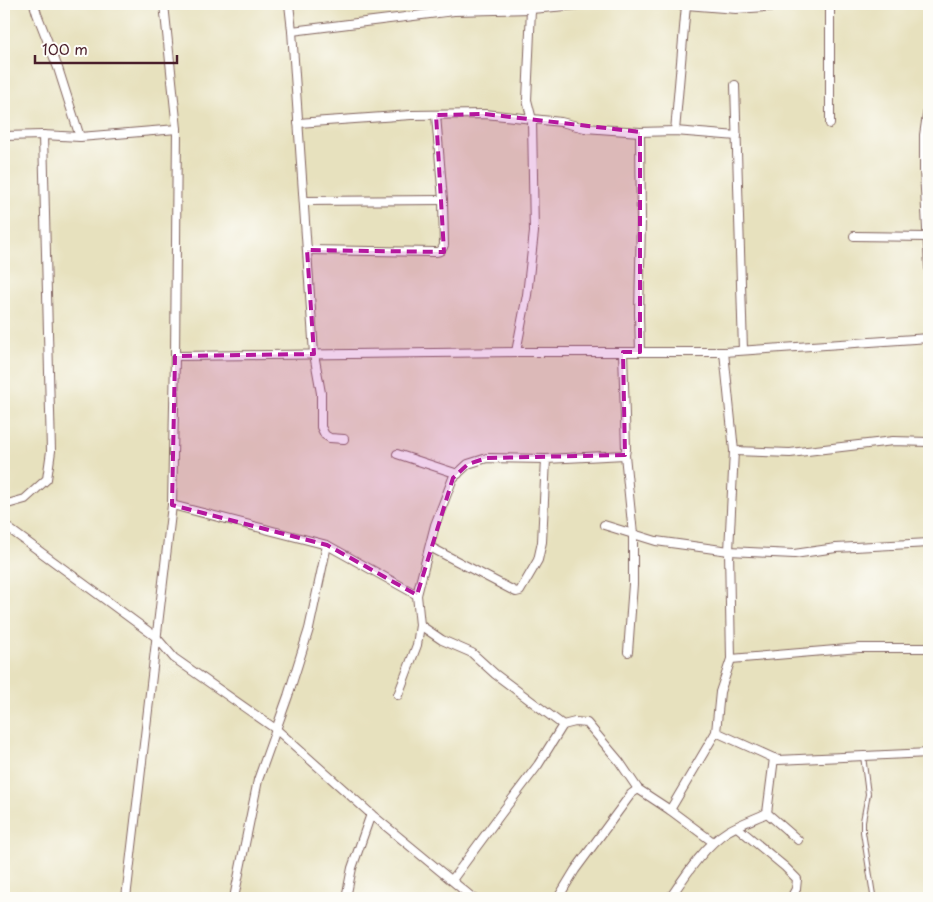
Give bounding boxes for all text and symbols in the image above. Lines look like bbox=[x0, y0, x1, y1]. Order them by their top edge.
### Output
scale bar bbox=[35, 32, 178, 64]
text: 100 m bbox=[42, 37, 88, 60]

